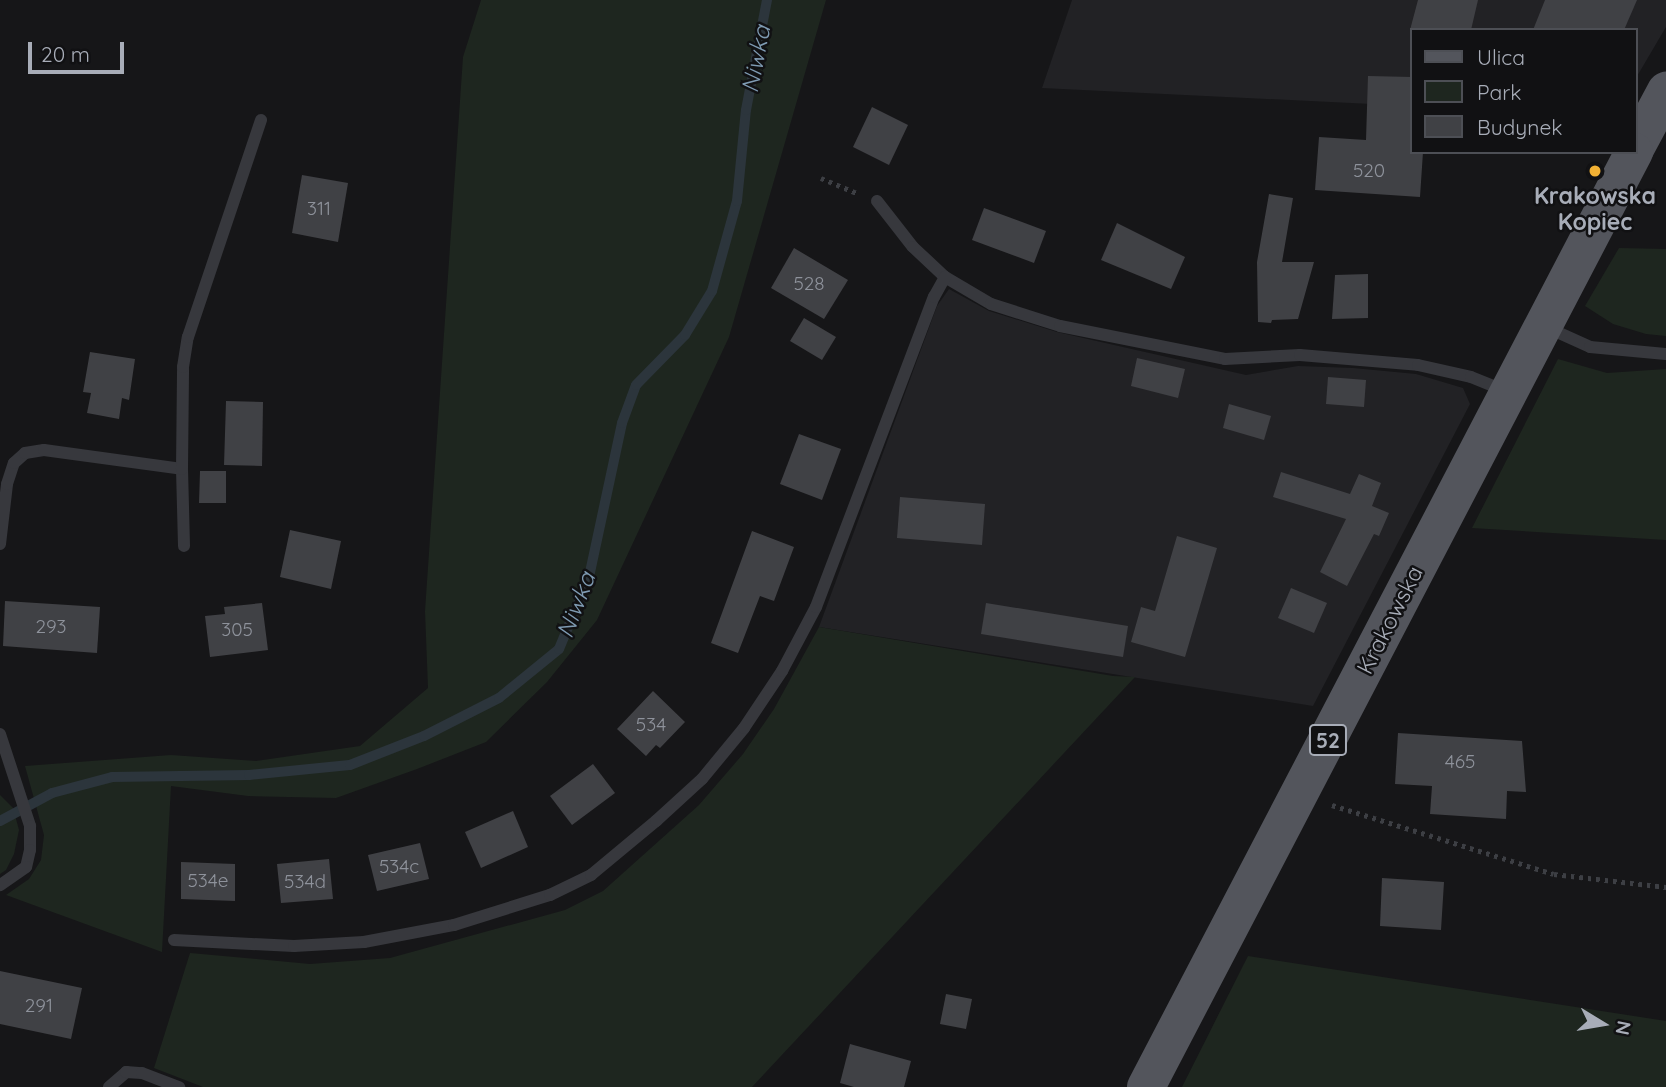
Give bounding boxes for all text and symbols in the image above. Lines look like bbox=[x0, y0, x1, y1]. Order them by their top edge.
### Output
water label: Niwka bbox=[735, 23, 777, 95]
scale bar bbox=[32, 28, 128, 72]
legend bbox=[1410, 28, 1638, 154]
text: 20 m bbox=[41, 41, 90, 67]
text: Ulica bbox=[1477, 44, 1525, 70]
text: Park bbox=[1477, 79, 1521, 105]
text: Budynek bbox=[1477, 114, 1563, 140]
house number: 520 bbox=[1353, 160, 1385, 182]
marker: Krakowska Kopiec bbox=[1587, 163, 1603, 179]
place label: Krakowska Kopiec bbox=[1534, 182, 1656, 236]
house number: 311 bbox=[307, 198, 331, 220]
house number: 528 bbox=[793, 273, 825, 295]
street label: Krakowska bbox=[1351, 561, 1429, 679]
water label: Niwka bbox=[550, 568, 602, 642]
house number: 293 bbox=[35, 616, 67, 638]
house number: 305 bbox=[221, 619, 253, 641]
house number: 534 bbox=[636, 714, 666, 736]
road number: 52 bbox=[1309, 722, 1347, 758]
house number: 465 bbox=[1445, 751, 1475, 773]
house number: 534c bbox=[379, 856, 419, 878]
house number: 534e bbox=[187, 870, 229, 892]
house number: 534d bbox=[284, 871, 326, 893]
north arrow bbox=[1568, 989, 1638, 1059]
house number: 291 bbox=[25, 995, 53, 1017]
text: N bbox=[1611, 1019, 1637, 1037]

